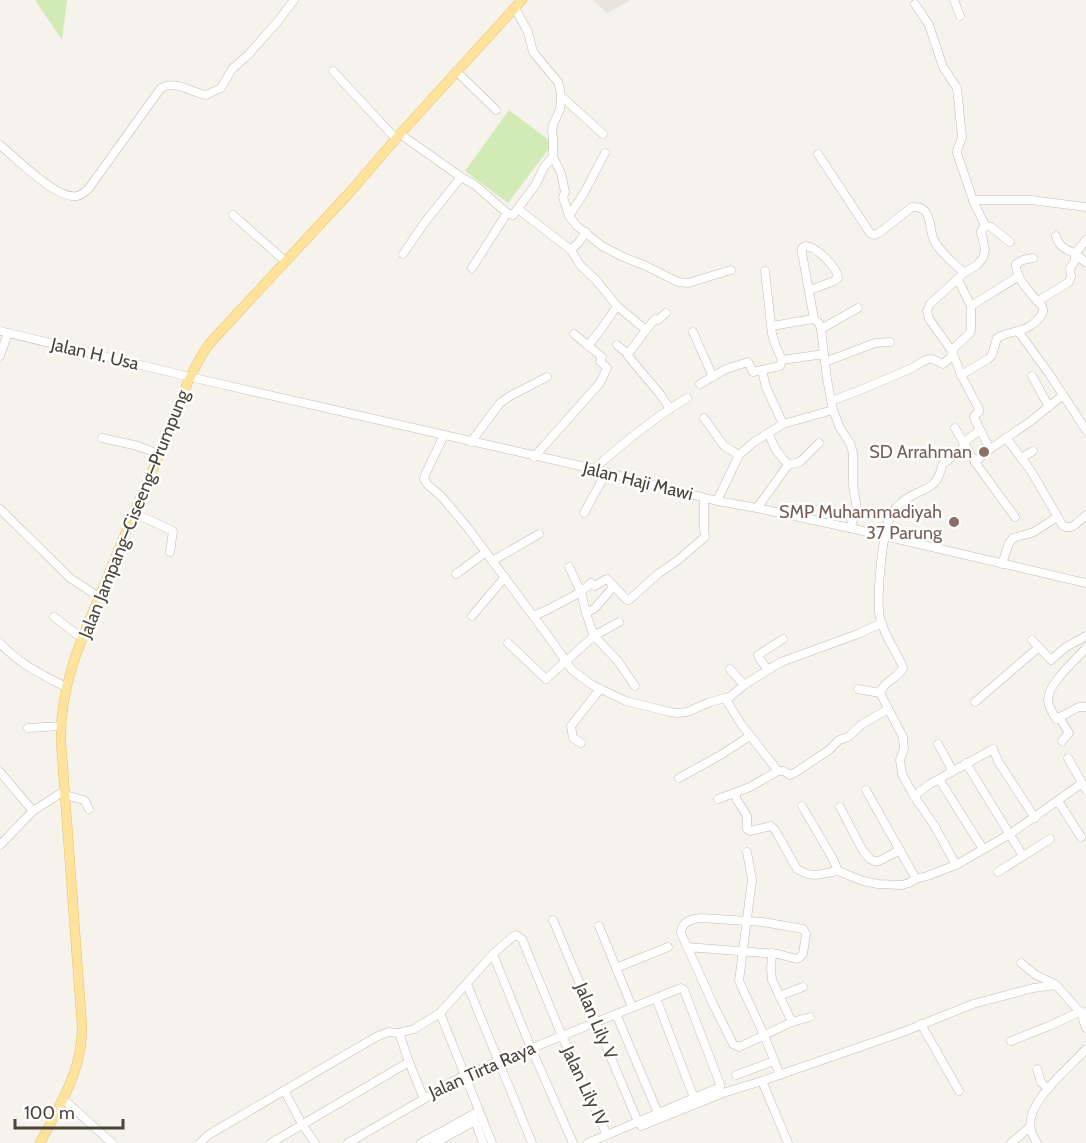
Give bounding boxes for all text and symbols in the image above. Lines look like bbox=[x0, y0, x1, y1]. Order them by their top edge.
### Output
street label: Jalan H. Usa bbox=[48, 333, 141, 375]
street label: Jalan Jampang–Ciseeng–Prumpung bbox=[74, 386, 194, 642]
place label: SD Arrahman bbox=[869, 441, 972, 463]
marker: SD Arrahman bbox=[977, 445, 991, 459]
street label: Jalan Haji Mawi bbox=[580, 456, 695, 505]
place label: SMP Muhammadiyah 37 Parung bbox=[779, 501, 943, 544]
marker: SMP Muhammadiyah 37 Parung bbox=[947, 515, 961, 529]
street label: Jalan Lily V bbox=[570, 978, 622, 1063]
street label: Jalan Tirta Raya bbox=[424, 1037, 539, 1104]
street label: Jalan Lily IV bbox=[556, 1042, 613, 1130]
scale bar bbox=[15, 1092, 123, 1130]
text: 100 m bbox=[24, 1102, 75, 1124]

